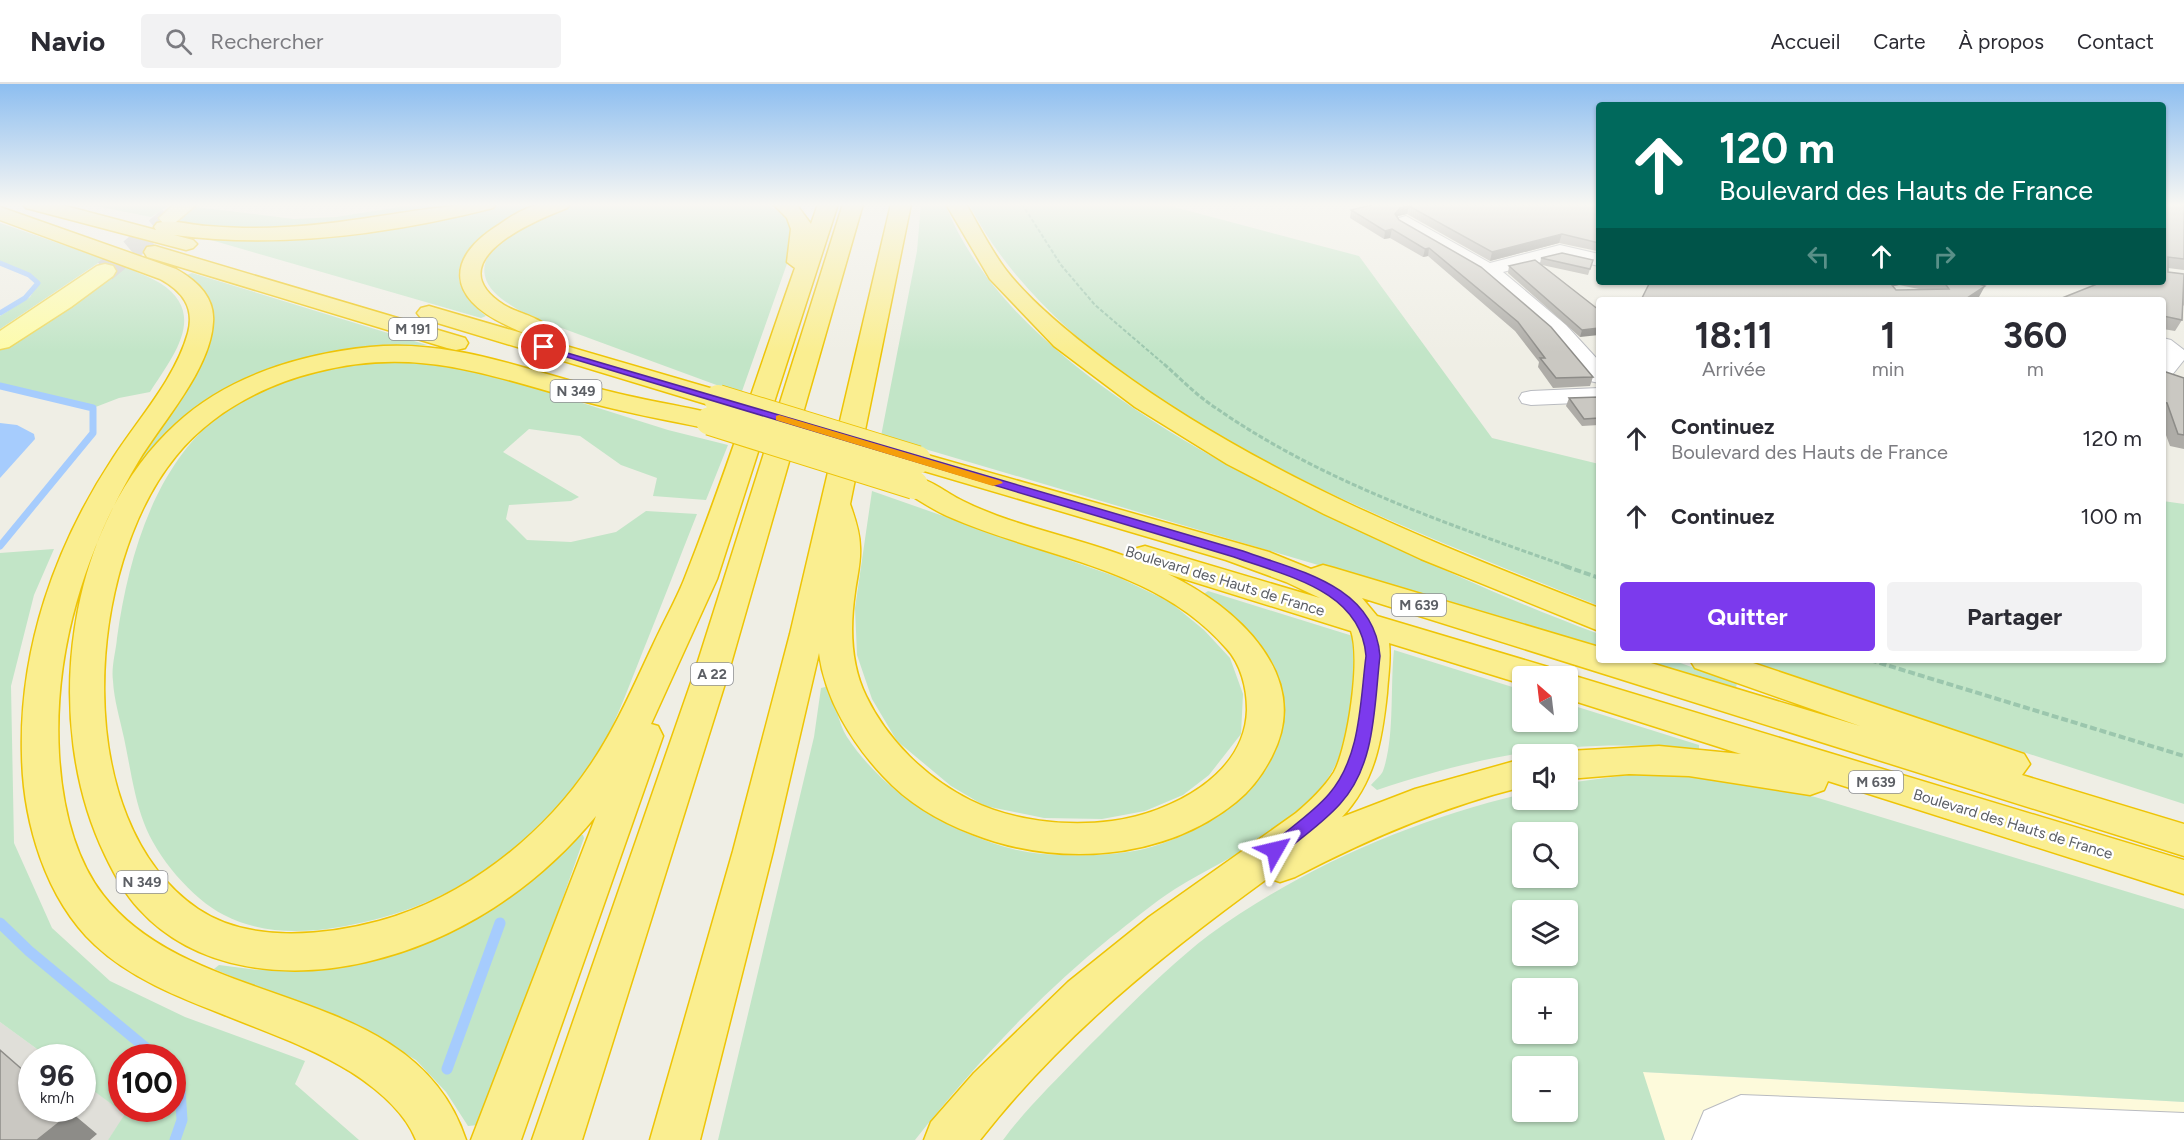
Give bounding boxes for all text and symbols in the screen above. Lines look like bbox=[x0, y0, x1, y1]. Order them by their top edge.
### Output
search box bbox=[141, 14, 561, 68]
text: Navio bbox=[30, 24, 105, 58]
icon: search bbox=[162, 25, 195, 58]
text: Rechercher bbox=[210, 28, 323, 55]
text: Accueil bbox=[1771, 29, 1840, 54]
text: Carte bbox=[1873, 29, 1926, 54]
text: À propos bbox=[1959, 29, 2044, 54]
text: Contact bbox=[2077, 29, 2154, 54]
text: 120 m bbox=[1719, 123, 1835, 174]
icon: ahead bbox=[1620, 126, 1698, 204]
text: Boulevard des Hauts de France bbox=[1719, 174, 2093, 207]
icon: left bbox=[1802, 240, 1835, 273]
icon: ahead bbox=[1865, 240, 1898, 273]
icon: right bbox=[1928, 240, 1961, 273]
text: 18:11 bbox=[1695, 314, 1773, 357]
text: 1 bbox=[1880, 314, 1896, 357]
text: 360 bbox=[2003, 314, 2067, 357]
road number: M 191 bbox=[389, 318, 437, 340]
pin bbox=[518, 321, 569, 372]
icon: arrive bbox=[527, 330, 560, 363]
text: Arrivée bbox=[1702, 357, 1766, 381]
text: min bbox=[1872, 357, 1905, 381]
text: m bbox=[2027, 357, 2044, 381]
road number: N 349 bbox=[550, 380, 602, 402]
text: Continuez bbox=[1671, 413, 1775, 440]
icon: ahead bbox=[1620, 422, 1653, 455]
text: 120 m bbox=[2082, 425, 2142, 452]
text: Boulevard des Hauts de France bbox=[1671, 440, 1948, 464]
icon: ahead bbox=[1620, 500, 1653, 533]
text: Continuez bbox=[1671, 503, 1775, 530]
text: 100 m bbox=[2081, 503, 2142, 530]
street label: Boulevard des Hauts de France bbox=[1123, 542, 1327, 620]
button: Quitter bbox=[1620, 582, 1875, 651]
button: Partager bbox=[1887, 582, 2142, 651]
road number: M 639 bbox=[1392, 594, 1446, 616]
road number: A 22 bbox=[691, 663, 733, 685]
north arrow bbox=[1512, 666, 1578, 732]
map controls bbox=[1512, 666, 1578, 1122]
button: sound bbox=[1512, 744, 1578, 810]
road number: M 639 bbox=[1849, 771, 1903, 793]
street label: Boulevard des Hauts de France bbox=[1911, 785, 2115, 863]
position arrow bbox=[1243, 818, 1307, 882]
button: search bbox=[1512, 822, 1578, 888]
road number: N 349 bbox=[116, 871, 168, 893]
button: layers bbox=[1512, 900, 1578, 966]
button: + bbox=[1512, 978, 1578, 1044]
speed limit sign: 100 bbox=[108, 1044, 186, 1122]
button: − bbox=[1512, 1056, 1578, 1122]
text: 96 bbox=[40, 1057, 74, 1094]
text: km/h bbox=[40, 1089, 74, 1107]

